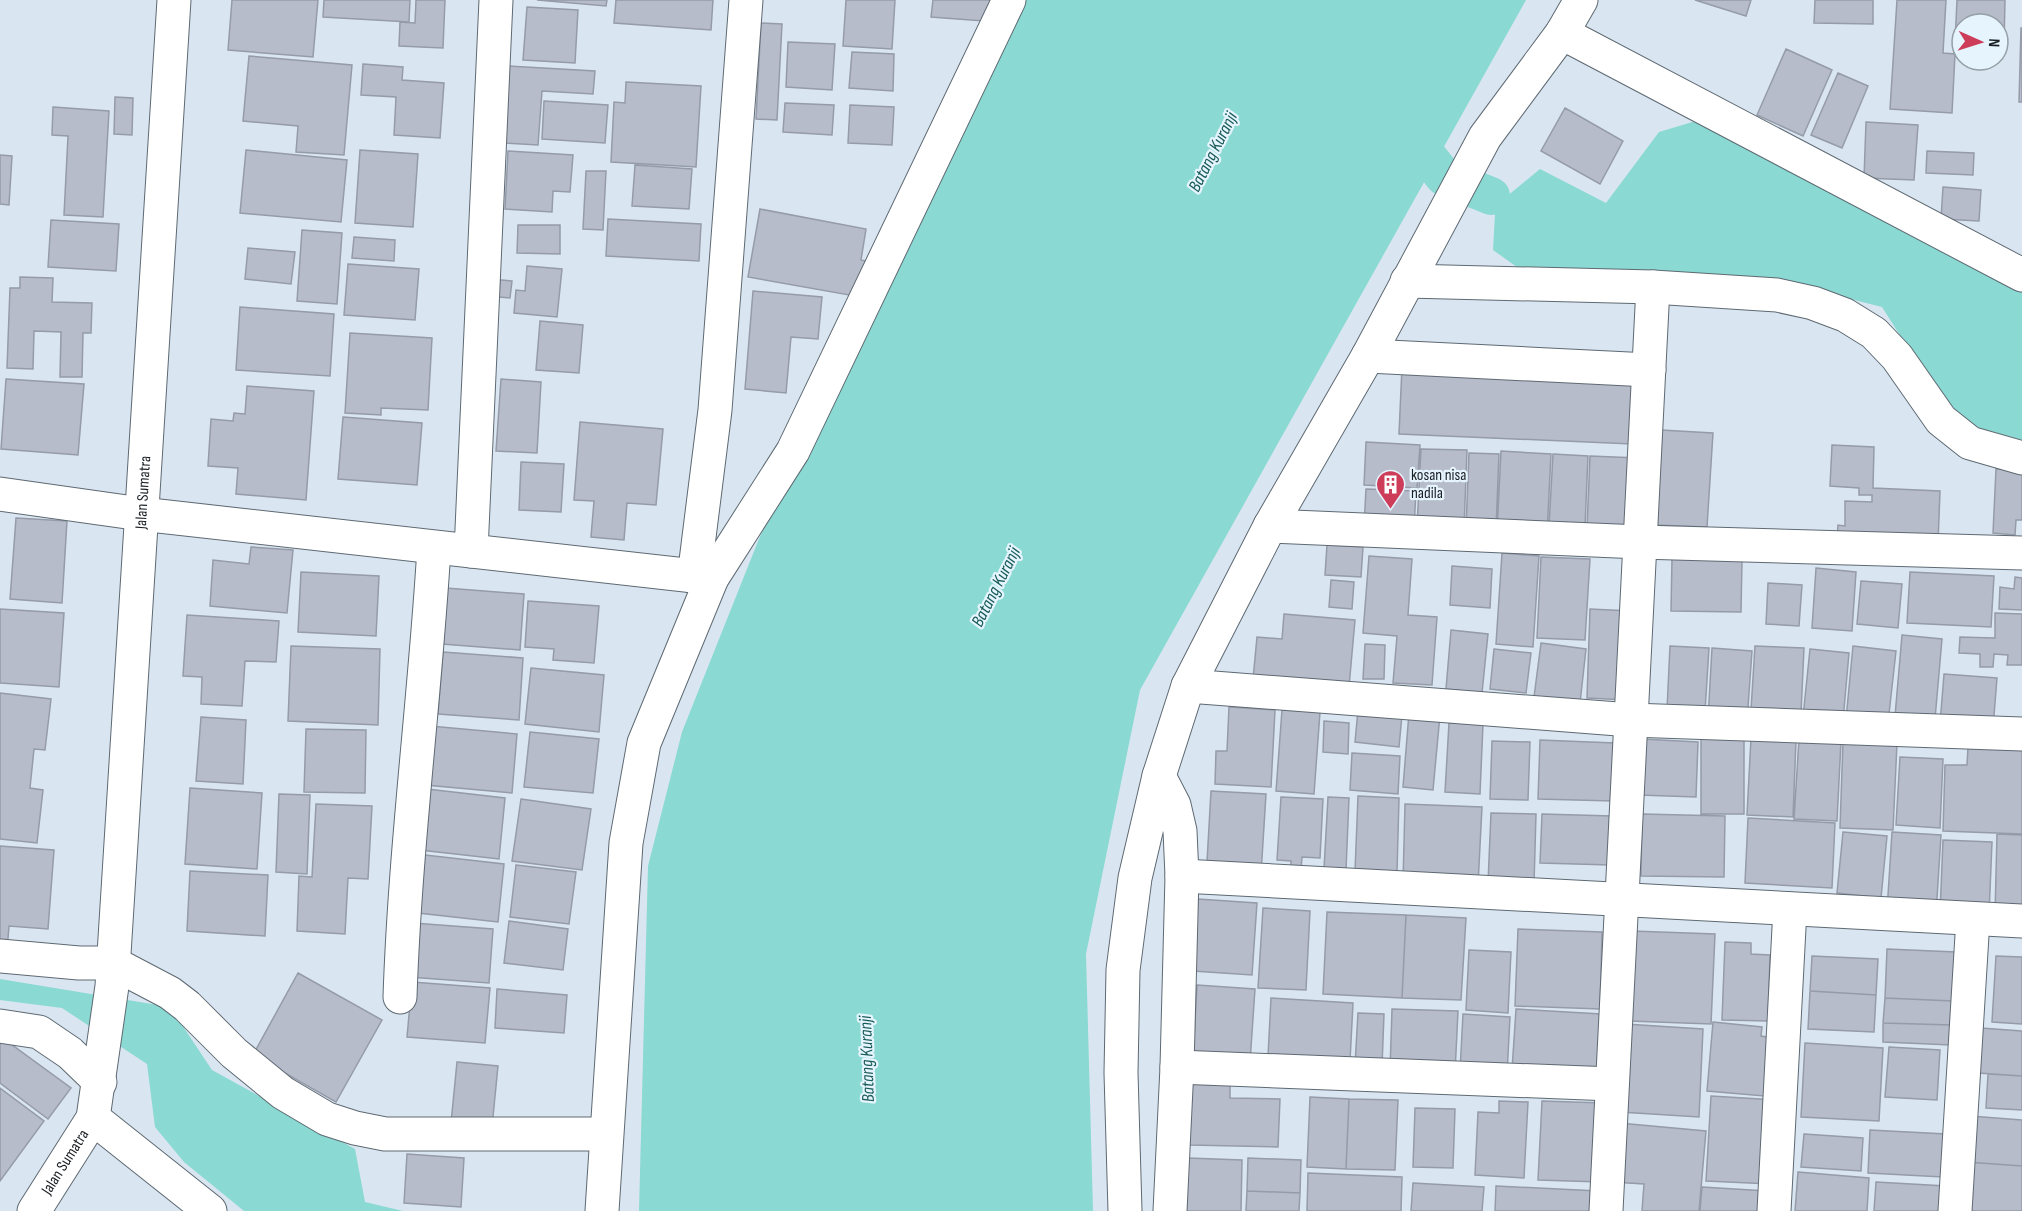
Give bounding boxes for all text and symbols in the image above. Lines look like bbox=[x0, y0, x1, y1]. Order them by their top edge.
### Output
north arrow bbox=[1950, 12, 2010, 72]
text: N bbox=[1984, 38, 2003, 47]
water label: Batang Kuranji bbox=[1184, 108, 1242, 195]
street label: Jalan Sumatra bbox=[131, 455, 155, 531]
place label: kosan nisa nadila bbox=[1411, 466, 1466, 503]
building icon: kosan nisa nadila bbox=[1374, 468, 1406, 510]
water label: Batang Kuranji bbox=[967, 543, 1025, 630]
water label: Batang Kuranji bbox=[855, 1015, 879, 1103]
street label: Jalan Sumatra bbox=[37, 1126, 93, 1199]

